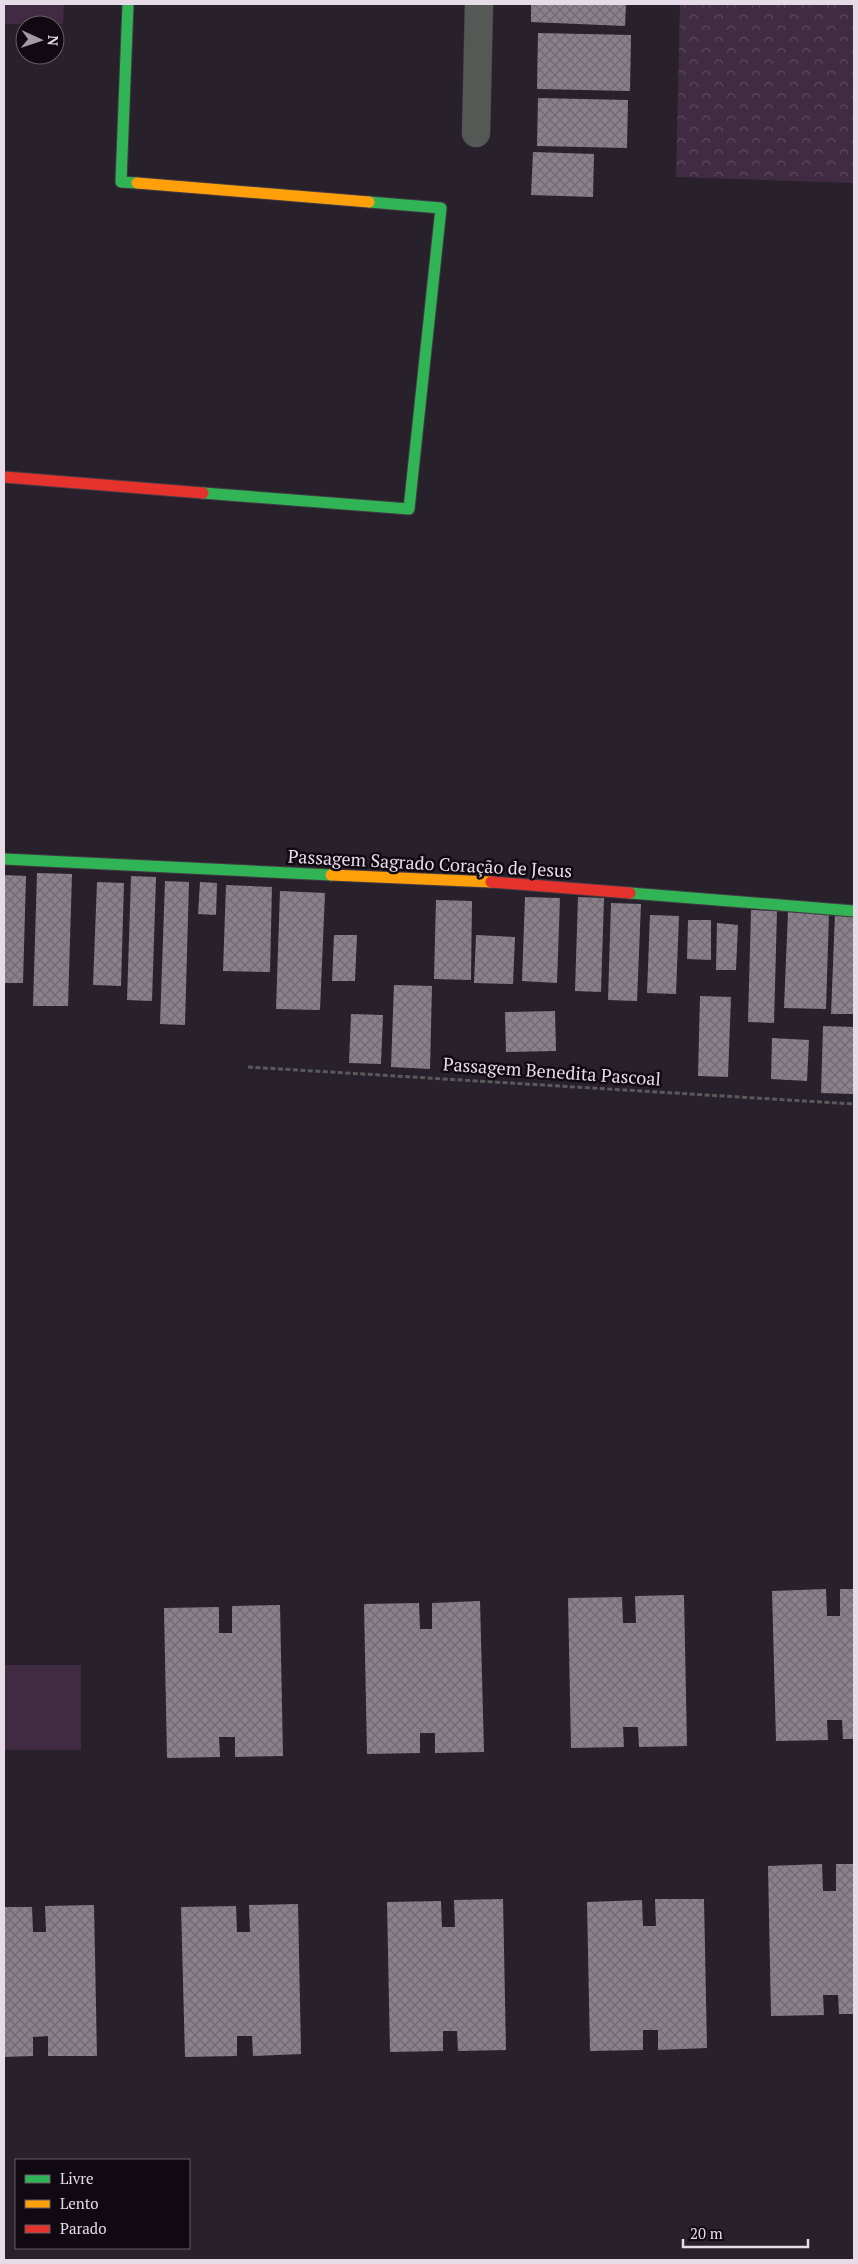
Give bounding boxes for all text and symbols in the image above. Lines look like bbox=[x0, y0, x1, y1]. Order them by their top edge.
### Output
north arrow bbox=[15, 15, 65, 65]
text: N bbox=[44, 35, 63, 47]
street label: Passagem Sagrado Coração de Jesus bbox=[287, 844, 573, 882]
street label: Passagem Benedita Pascoal bbox=[442, 1051, 662, 1091]
legend bbox=[15, 2159, 190, 2249]
text: Livre bbox=[60, 2168, 94, 2188]
text: Lento bbox=[60, 2193, 99, 2213]
scale bar bbox=[683, 2216, 808, 2248]
text: Parado bbox=[60, 2218, 106, 2238]
text: 20 m bbox=[690, 2223, 723, 2243]

